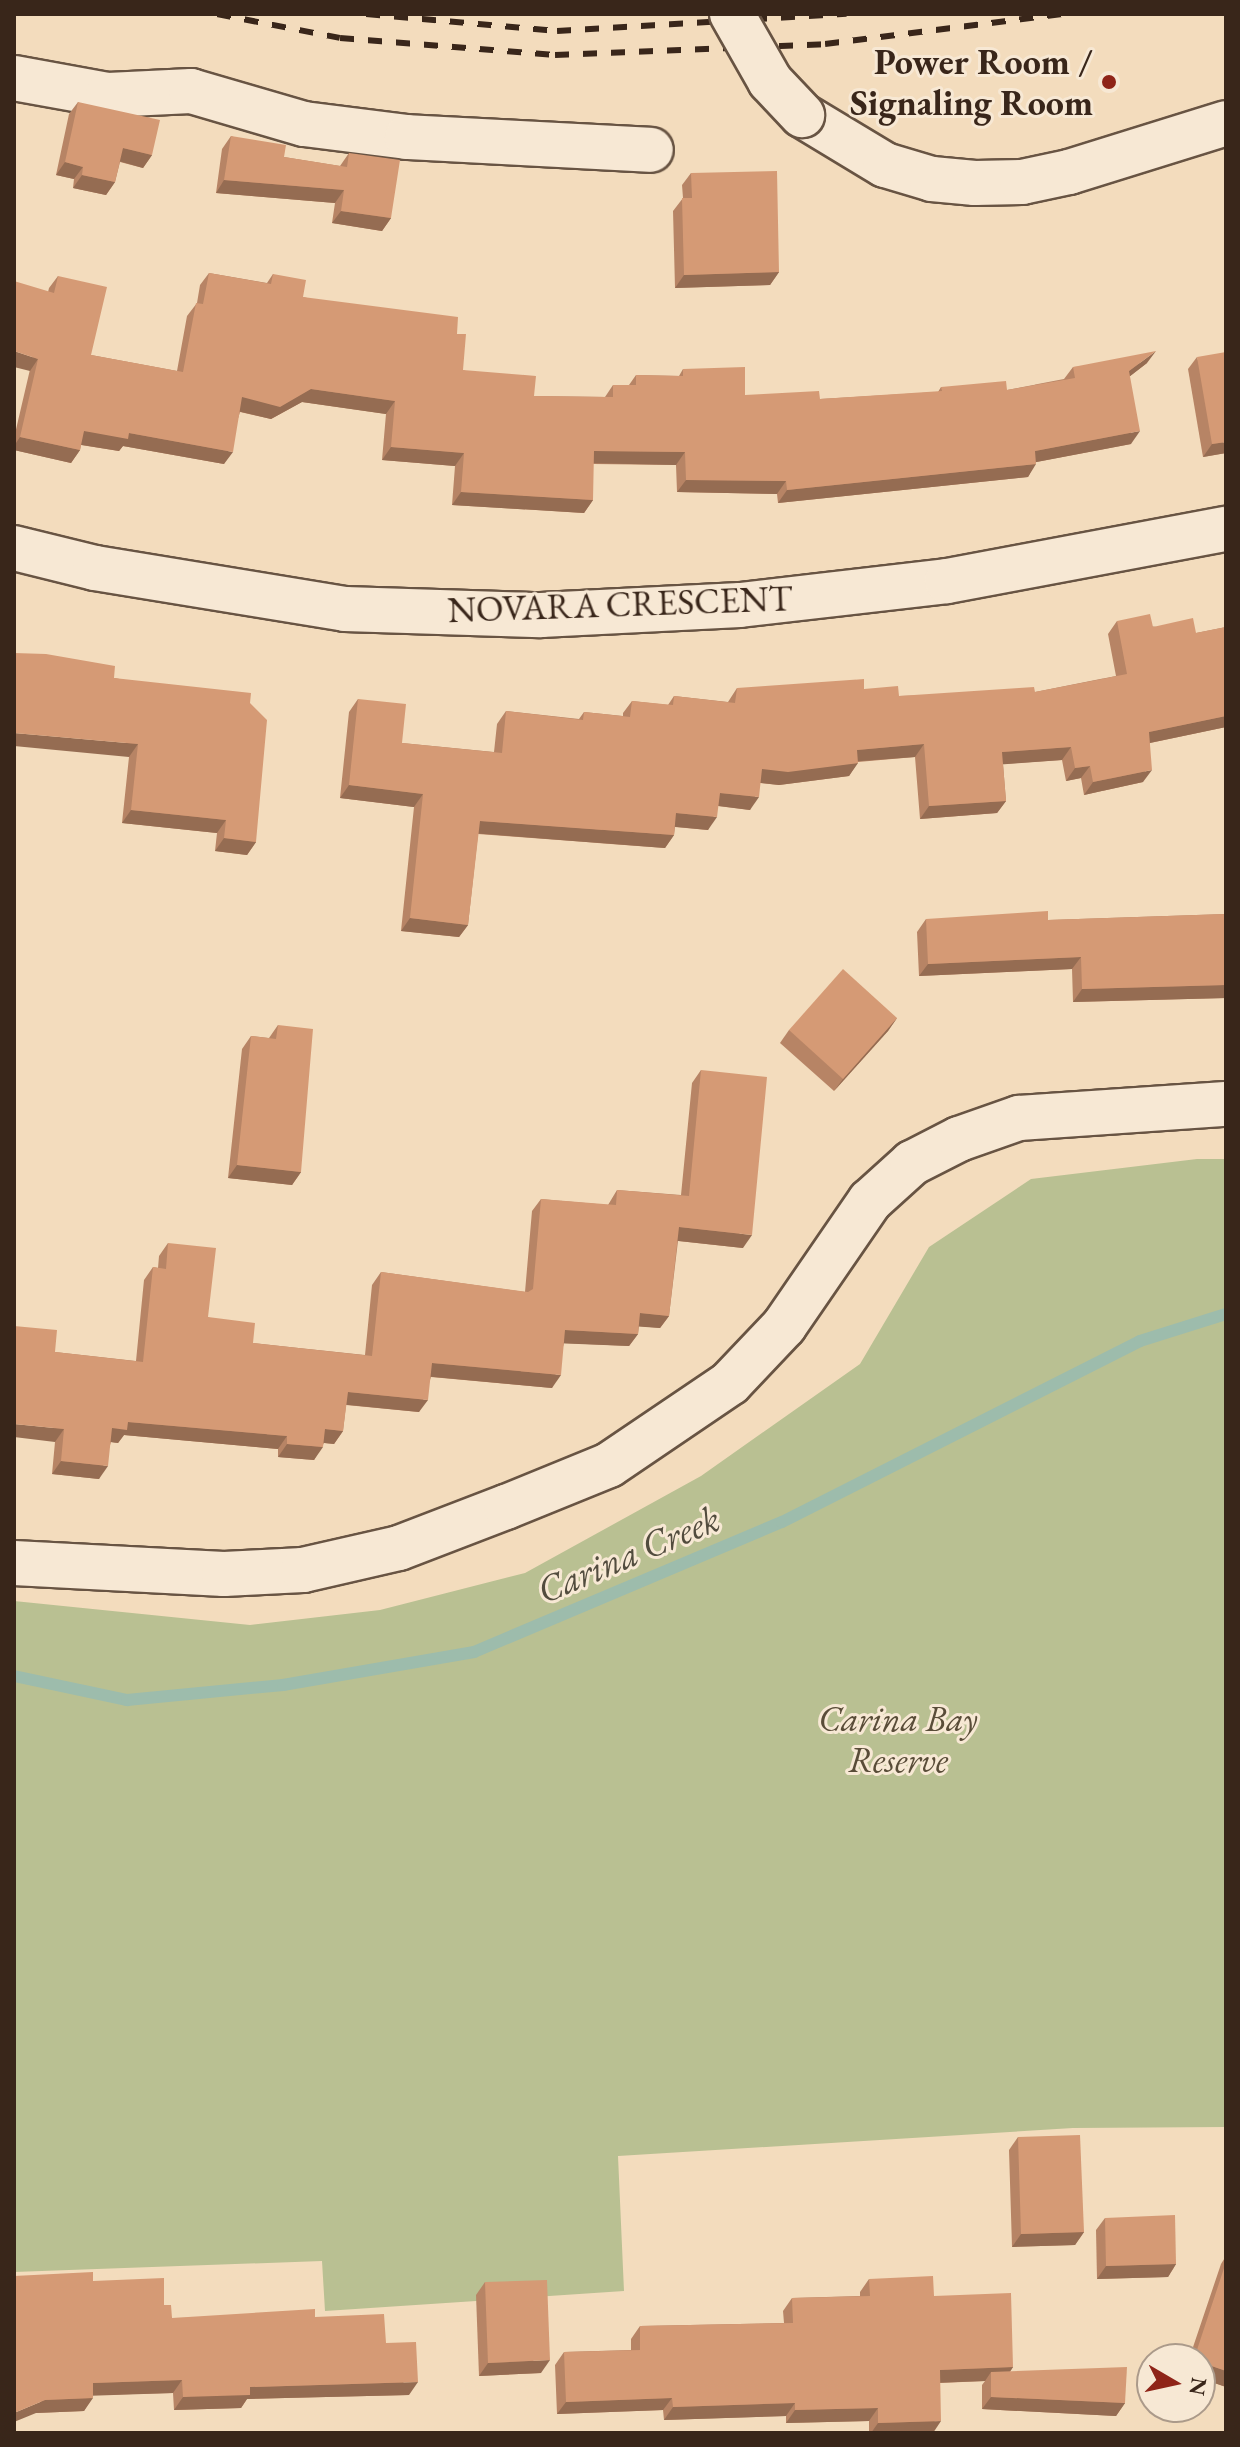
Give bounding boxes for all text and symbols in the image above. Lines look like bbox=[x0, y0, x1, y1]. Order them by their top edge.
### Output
place label: Power Room / Signaling Room bbox=[850, 39, 1093, 124]
marker: Power Room / Signaling Room bbox=[1100, 73, 1118, 91]
street label: NOVARA CRESCENT bbox=[447, 576, 793, 632]
water label: Carina Creek bbox=[530, 1495, 726, 1613]
park label: Carina Bay Reserve bbox=[818, 1696, 978, 1781]
north arrow bbox=[1136, 2343, 1216, 2423]
text: N bbox=[1183, 2375, 1214, 2398]

